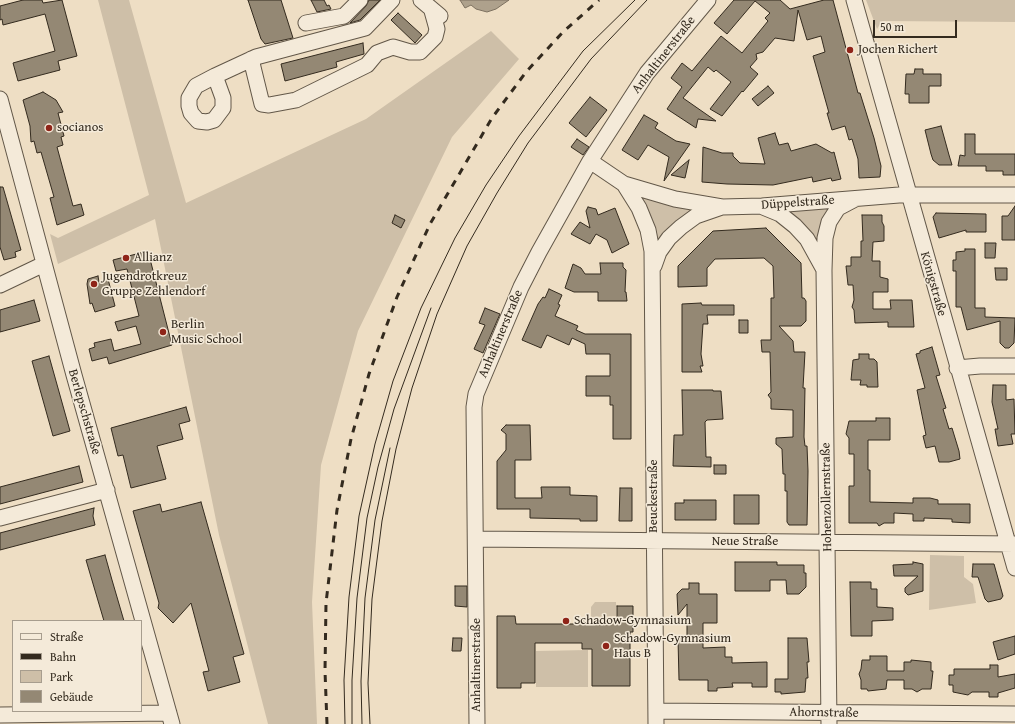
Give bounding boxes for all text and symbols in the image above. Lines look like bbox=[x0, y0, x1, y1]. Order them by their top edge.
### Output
scale bar bbox=[875, 12, 959, 38]
street label: Anhaltinerstraße bbox=[629, 13, 699, 97]
text: 50 m bbox=[880, 18, 904, 35]
place label: Jochen Richert bbox=[858, 42, 938, 58]
marker: Jochen Richert bbox=[845, 45, 855, 55]
place label: socianos bbox=[57, 120, 103, 136]
marker: socianos bbox=[44, 123, 54, 133]
street label: Düppelstraße bbox=[761, 193, 835, 213]
place label: Allianz bbox=[134, 250, 172, 266]
street label: Königstraße bbox=[916, 250, 950, 318]
marker: Allianz bbox=[121, 253, 131, 263]
place label: Jugendrotkreuz Gruppe Zehlendorf bbox=[102, 269, 205, 300]
marker: Jugendrotkreuz Gruppe Zehlendorf bbox=[89, 279, 99, 289]
street label: Anhaltinerstraße bbox=[475, 288, 527, 380]
place label: Berlin Music School bbox=[171, 317, 242, 348]
marker: Berlin Music School bbox=[158, 327, 168, 337]
street label: Berlepschstraße bbox=[64, 367, 104, 457]
street label: Hohenzollernstraße bbox=[818, 442, 836, 552]
street label: Beuckestraße bbox=[646, 459, 662, 533]
street label: Neue Straße bbox=[712, 534, 778, 550]
place label: Schadow-Gymnasium bbox=[574, 613, 691, 629]
marker: Schadow-Gymnasium bbox=[561, 616, 571, 626]
street label: Anhaltinerstraße bbox=[469, 618, 485, 712]
legend bbox=[12, 620, 142, 712]
text: Straße bbox=[50, 628, 83, 645]
place label: Schadow-Gymnasium Haus B bbox=[614, 631, 731, 662]
marker: Schadow-Gymnasium Haus B bbox=[601, 641, 611, 651]
text: Bahn bbox=[50, 648, 76, 665]
text: Park bbox=[50, 668, 73, 685]
text: Gebäude bbox=[50, 688, 93, 705]
street label: Ahornstraße bbox=[789, 705, 859, 721]

